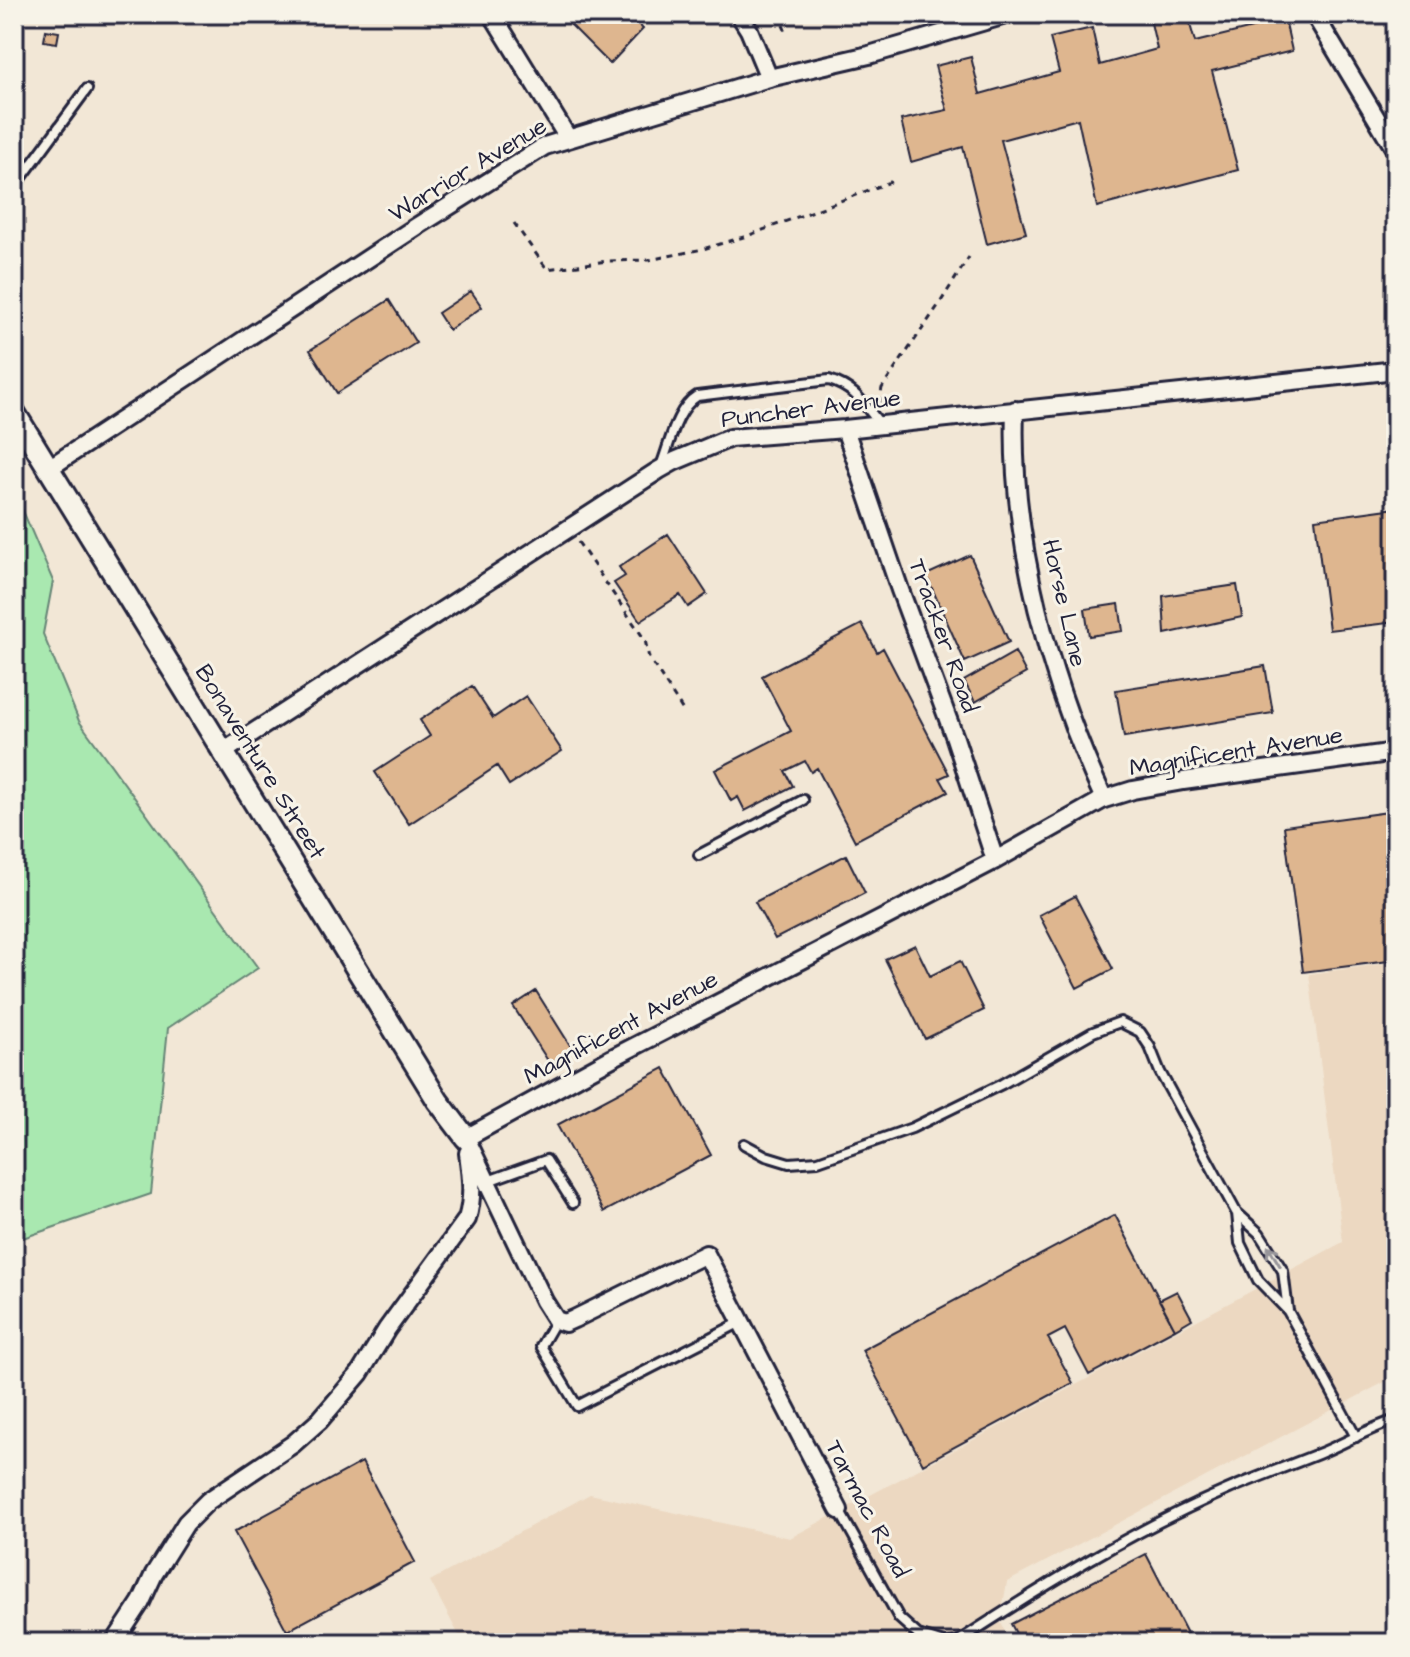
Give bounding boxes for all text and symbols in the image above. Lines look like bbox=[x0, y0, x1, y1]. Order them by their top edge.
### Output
street label: Warrior Avenue bbox=[382, 109, 554, 231]
street label: Puncher Avenue bbox=[719, 381, 903, 437]
street label: Horse Lane bbox=[1033, 536, 1095, 670]
street label: Tracker Road bbox=[899, 554, 987, 718]
street label: Bonaventure Street bbox=[186, 658, 334, 866]
street label: Magnificent Avenue bbox=[1127, 718, 1345, 787]
street label: Magnificent Avenue bbox=[518, 962, 725, 1094]
one-way arrow bbox=[1265, 1245, 1281, 1268]
street label: Tarmac Road bbox=[816, 1434, 918, 1584]

